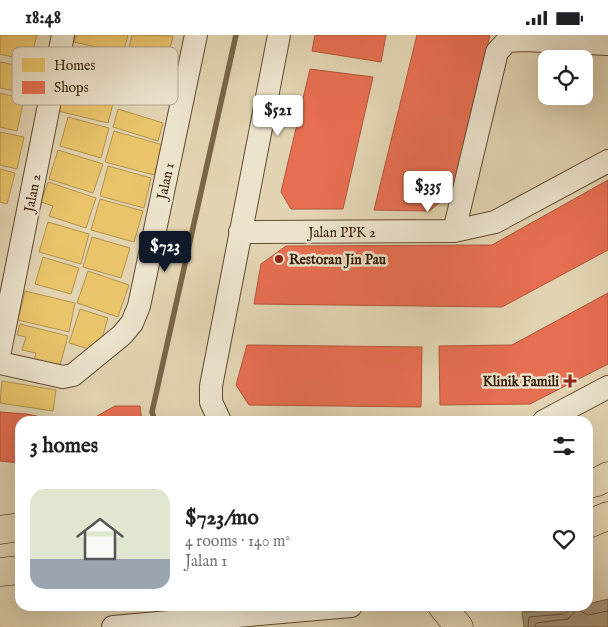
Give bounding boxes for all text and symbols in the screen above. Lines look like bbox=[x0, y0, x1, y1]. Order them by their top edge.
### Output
text: 18:48 bbox=[25, 6, 61, 30]
legend bbox=[12, 47, 178, 105]
map controls bbox=[538, 50, 593, 105]
button: locate bbox=[538, 50, 593, 105]
text: Homes bbox=[54, 57, 96, 75]
text: Shops bbox=[54, 79, 89, 97]
pin: $521 bbox=[248, 94, 308, 137]
text: $521 bbox=[264, 101, 292, 121]
street label: Jalan 1 bbox=[153, 161, 179, 203]
pin: $335 bbox=[398, 171, 458, 213]
street label: Jalan 2 bbox=[20, 172, 46, 216]
text: $335 bbox=[415, 177, 441, 197]
street label: Jalan PPK 2 bbox=[306, 224, 376, 242]
pin: $723 bbox=[135, 231, 195, 273]
text: $723 bbox=[150, 237, 180, 257]
place label: Restoran Jin Pau bbox=[289, 251, 387, 269]
marker: Restoran Jin Pau bbox=[273, 253, 285, 265]
place label: Klinik Famili bbox=[483, 373, 559, 391]
marker: Klinik Famili bbox=[563, 374, 577, 388]
icon: filters bbox=[550, 432, 578, 460]
text: 3 homes bbox=[30, 433, 98, 460]
text: $723/mo bbox=[185, 505, 259, 532]
icon: home bbox=[70, 509, 130, 569]
icon: heart bbox=[550, 525, 578, 553]
text: 4 rooms · 140 m² bbox=[185, 532, 290, 552]
text: Jalan 1 bbox=[185, 552, 227, 572]

